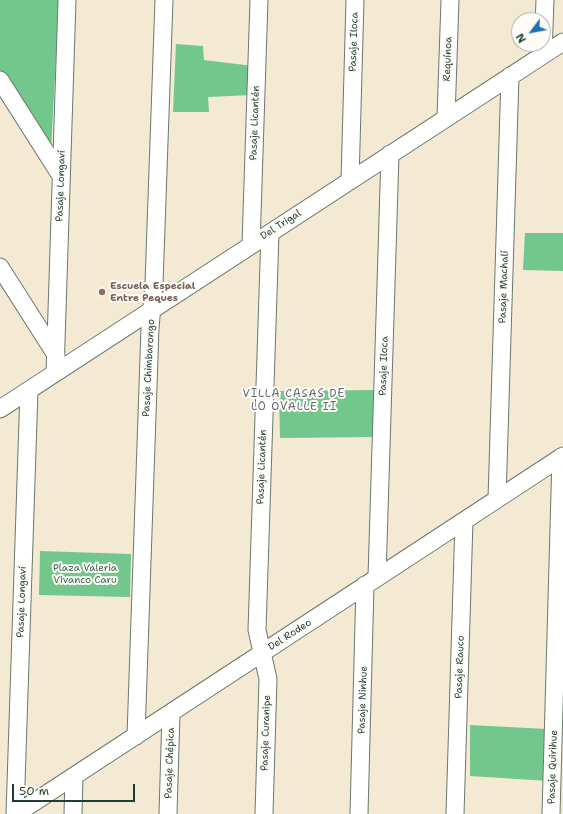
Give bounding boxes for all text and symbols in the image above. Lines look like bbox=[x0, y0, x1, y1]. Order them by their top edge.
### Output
street label: Pasaje Iloca bbox=[347, 12, 361, 72]
north arrow bbox=[511, 12, 551, 52]
text: N bbox=[513, 30, 530, 46]
street label: Requínoa bbox=[441, 36, 455, 82]
street label: Pasaje Licantén bbox=[248, 85, 262, 161]
street label: Pasaje Longaví bbox=[54, 150, 68, 222]
street label: Del Trigal bbox=[258, 207, 304, 243]
street label: Pasaje Machalí bbox=[497, 250, 511, 324]
place label: Escuela Especial Entre Peques bbox=[110, 280, 195, 304]
marker: Escuela Especial Entre Peques bbox=[97, 287, 107, 297]
street label: Pasaje Chimbarongo bbox=[140, 319, 158, 417]
street label: Pasaje Iloca bbox=[377, 336, 391, 396]
district label: VILLA CASAS DE LO OVALLE II bbox=[243, 387, 345, 413]
street label: Pasaje Licantén bbox=[255, 429, 269, 505]
park label: Plaza Valeria Vivanco Caru bbox=[53, 562, 117, 586]
street label: Pasaje Longaví bbox=[15, 566, 29, 638]
street label: Del Rodeo bbox=[266, 617, 314, 653]
street label: Pasaje Rauco bbox=[453, 635, 467, 699]
street label: Pasaje Ninhue bbox=[356, 666, 370, 734]
street label: Pasaje Curanipe bbox=[259, 695, 273, 771]
street label: Pasaje Chépica bbox=[163, 727, 177, 799]
street label: Pasaje Quirihue bbox=[546, 730, 560, 804]
scale bar bbox=[14, 776, 137, 802]
text: 50 m bbox=[19, 783, 49, 799]

